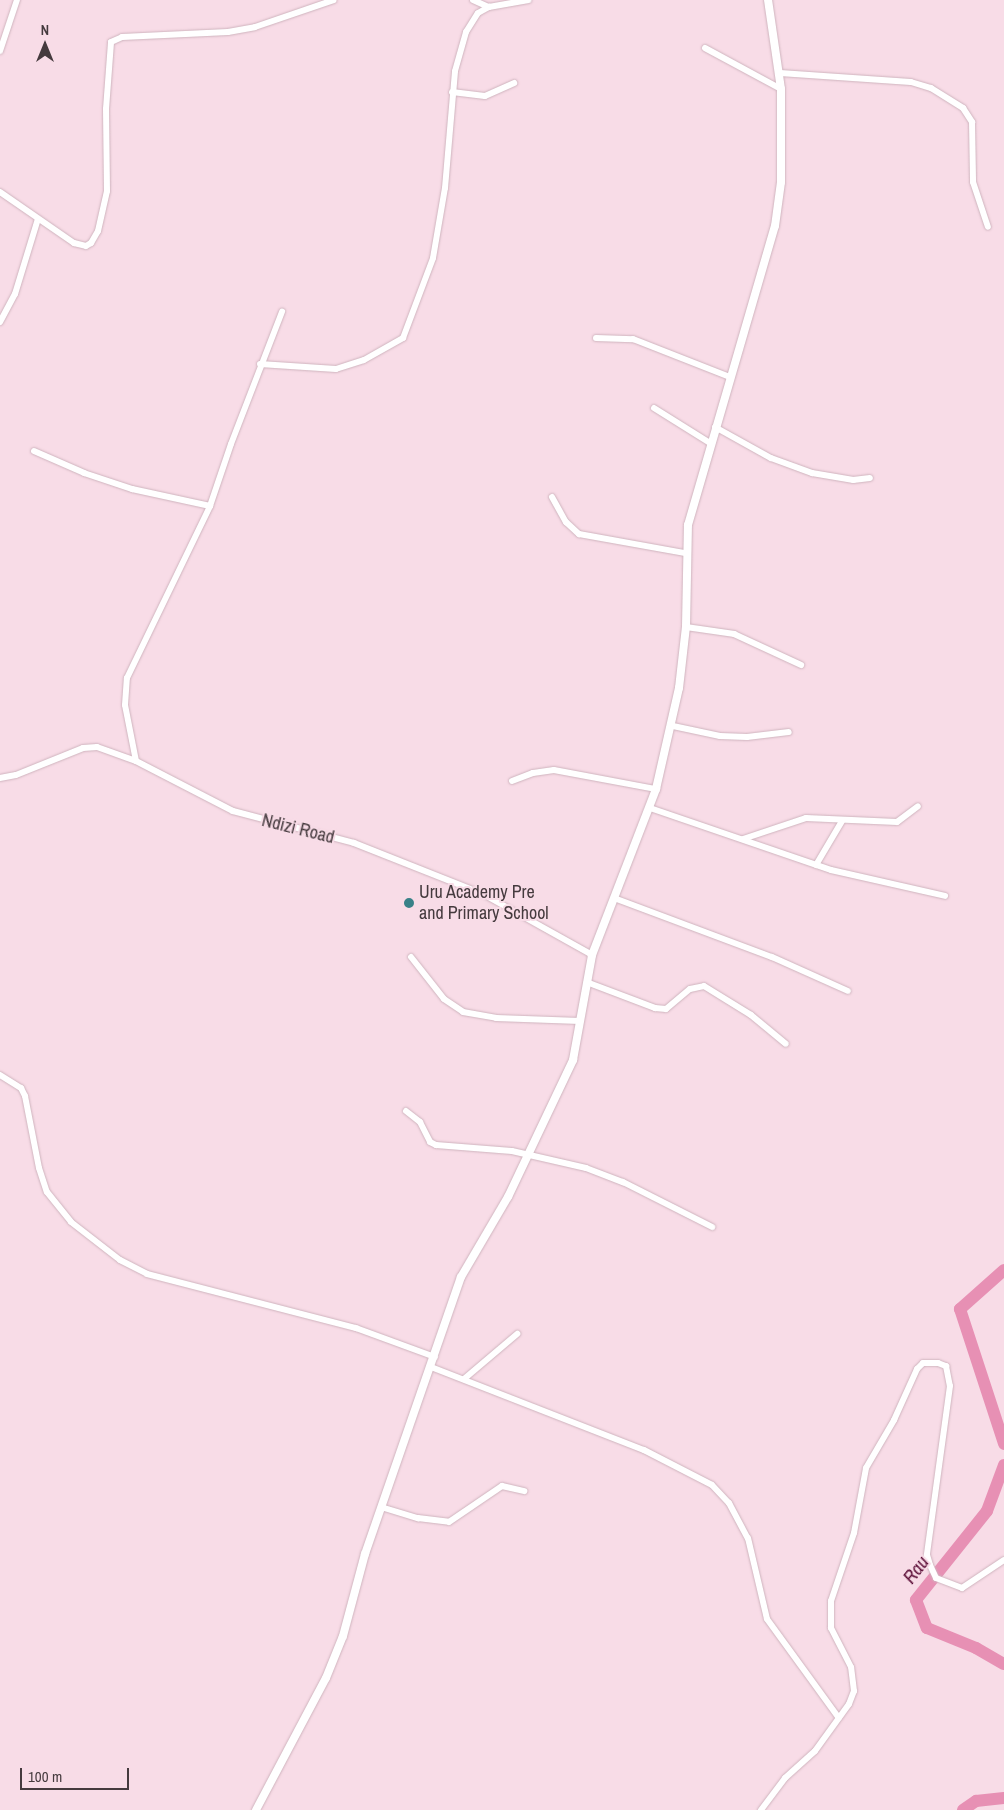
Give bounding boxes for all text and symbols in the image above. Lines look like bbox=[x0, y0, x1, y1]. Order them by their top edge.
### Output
north arrow bbox=[20, 20, 70, 70]
text: N bbox=[41, 21, 49, 39]
street label: Ndizi Road bbox=[260, 810, 336, 848]
place label: Uru Academy Pre and Primary School bbox=[419, 882, 549, 924]
marker: Uru Academy Pre and Primary School bbox=[403, 897, 415, 909]
water label: Rau bbox=[898, 1552, 934, 1588]
scale bar bbox=[22, 1758, 131, 1790]
text: 100 m bbox=[28, 1766, 62, 1787]

